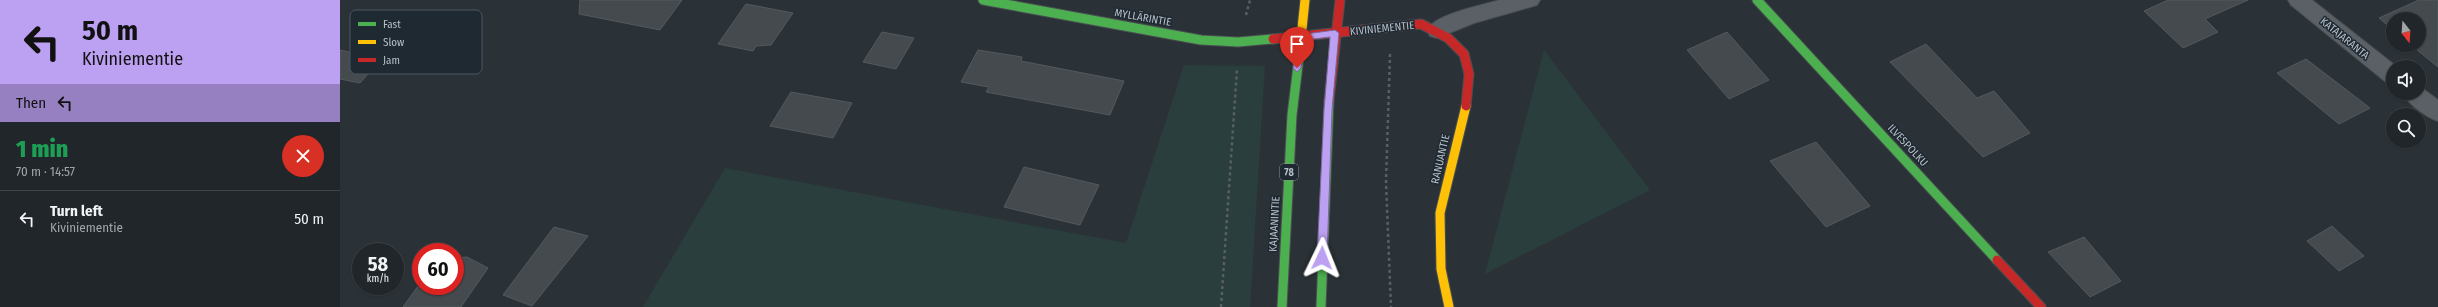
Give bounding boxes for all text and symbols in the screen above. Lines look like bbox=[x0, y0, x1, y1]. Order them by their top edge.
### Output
street label: MYLLÄRINTIE bbox=[1114, 6, 1172, 29]
legend bbox=[350, 10, 482, 74]
north arrow bbox=[2386, 12, 2426, 52]
map controls bbox=[2386, 12, 2426, 148]
text: 50 m bbox=[82, 14, 138, 47]
street label: KATAJARANTA bbox=[2318, 15, 2372, 62]
icon: left bbox=[16, 16, 68, 68]
text: Fast bbox=[383, 18, 401, 31]
street label: KIVINIEMENTIE bbox=[1349, 19, 1415, 38]
pin bbox=[1280, 27, 1314, 68]
icon: arrive bbox=[1286, 33, 1308, 55]
text: Slow bbox=[383, 36, 404, 49]
text: Kiviniementie bbox=[82, 48, 183, 70]
text: Jam bbox=[383, 54, 400, 67]
button: sound bbox=[2386, 60, 2426, 100]
icon: left bbox=[54, 92, 76, 114]
text: Then bbox=[16, 94, 46, 112]
button: search bbox=[2386, 108, 2426, 148]
street label: ILVESPOLKU bbox=[1885, 122, 1930, 169]
street label: RANUANTIE bbox=[1428, 133, 1452, 185]
text: 1 min bbox=[16, 135, 68, 163]
button: close bbox=[282, 135, 324, 177]
text: 70 m · 14:57 bbox=[16, 164, 75, 179]
road number: 78 bbox=[1280, 164, 1298, 180]
street label: KAJAANINTIE bbox=[1267, 196, 1282, 252]
text: Turn left bbox=[50, 202, 103, 220]
icon: left bbox=[16, 208, 38, 230]
text: 50 m bbox=[294, 210, 324, 228]
text: Kiviniementie bbox=[50, 220, 123, 235]
position arrow bbox=[1301, 237, 1343, 279]
speed limit sign: 60 bbox=[412, 243, 464, 295]
text: 58 bbox=[368, 252, 388, 276]
text: km/h bbox=[367, 273, 389, 285]

